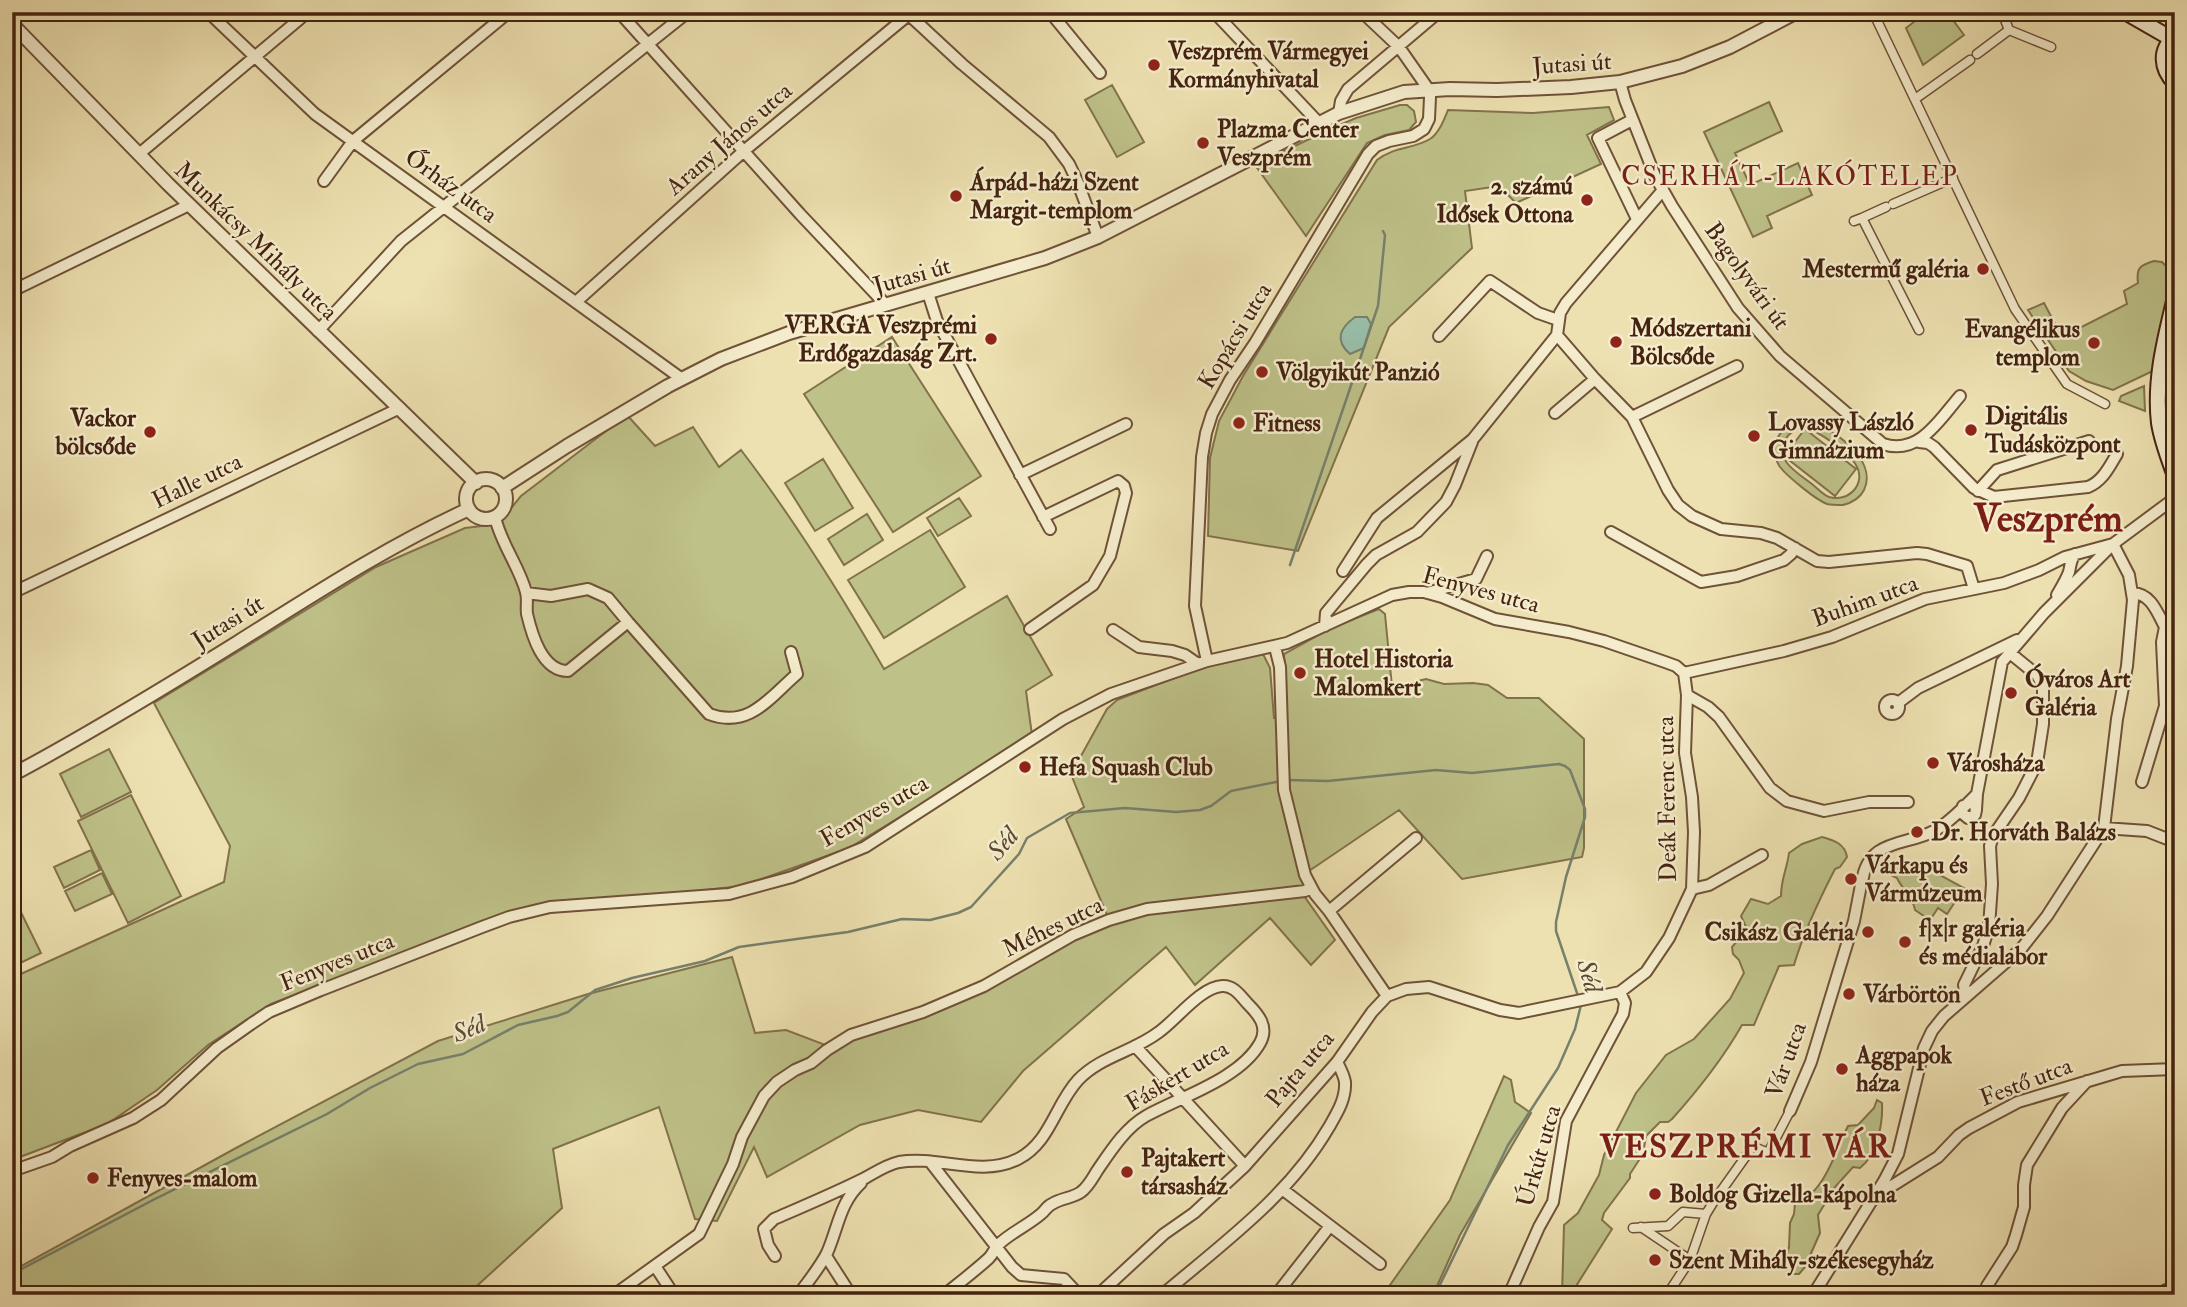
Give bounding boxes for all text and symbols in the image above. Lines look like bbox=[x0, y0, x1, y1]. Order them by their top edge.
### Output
place label: Veszprém Vármegyei Kormányhivatal bbox=[1167, 36, 1369, 95]
street label: Jutasi út bbox=[1531, 46, 1613, 82]
marker: Veszprém Vármegyei Kormányhivatal bbox=[1146, 57, 1162, 73]
street label: Arany János utca bbox=[659, 75, 799, 203]
place label: Plazma Center Veszprém bbox=[1216, 114, 1360, 173]
marker: Plazma Center Veszprém bbox=[1195, 135, 1211, 151]
street label: Őrház utca bbox=[399, 141, 505, 231]
street label: Munkácsy Mihály utca bbox=[168, 155, 345, 328]
district label: CSERHÁT-LAKÓTELEP bbox=[1621, 159, 1959, 193]
place label: Árpád-házi Szent Margit-templom bbox=[969, 166, 1139, 226]
place label: 2. számú Idősek Ottona bbox=[1437, 171, 1574, 230]
marker: Árpád-házi Szent Margit-templom bbox=[948, 188, 964, 204]
marker: 2. számú Idősek Ottona bbox=[1579, 192, 1595, 208]
street label: Bagolyvári út bbox=[1697, 216, 1797, 336]
street label: Jutasi út bbox=[869, 250, 954, 302]
place label: Mestermű galéria bbox=[1801, 254, 1970, 285]
marker: Mestermű galéria bbox=[1975, 261, 1991, 277]
street label: Kopácsi utca bbox=[1191, 276, 1279, 395]
place label: VERGA Veszprémi Erdőgazdaság Zrt. bbox=[784, 310, 978, 369]
place label: Módszertani Bölcsőde bbox=[1629, 313, 1752, 372]
place label: Evangélikus templom bbox=[1964, 314, 2080, 373]
marker: VERGA Veszprémi Erdőgazdaság Zrt. bbox=[983, 331, 999, 347]
marker: Módszertani Bölcsőde bbox=[1608, 334, 1624, 350]
marker: Evangélikus templom bbox=[2086, 335, 2102, 351]
place label: Völgyikút Panzió bbox=[1275, 357, 1440, 388]
marker: Völgyikút Panzió bbox=[1254, 364, 1270, 380]
place label: Digitális Tudásközpont bbox=[1984, 401, 2121, 460]
place label: Vackor bölcsőde bbox=[54, 403, 137, 462]
place label: Lovassy László Gimnázium bbox=[1768, 407, 1914, 466]
place label: Fitness bbox=[1253, 408, 1321, 439]
marker: Fitness bbox=[1231, 415, 1247, 431]
marker: Digitális Tudásközpont bbox=[1963, 422, 1979, 438]
marker: Vackor bölcsőde bbox=[142, 424, 158, 440]
marker: Lovassy László Gimnázium bbox=[1746, 428, 1762, 444]
street label: Halle utca bbox=[147, 445, 248, 516]
district label: Veszprém bbox=[1973, 495, 2123, 543]
street label: Fenyves utca bbox=[1419, 559, 1544, 621]
street label: Buhim utca bbox=[1808, 567, 1923, 634]
street label: Jutasi út bbox=[185, 588, 270, 657]
place label: Hotel Historia Malomkert bbox=[1313, 644, 1454, 703]
place label: Óváros Art Galéria bbox=[2025, 663, 2131, 723]
marker: Hotel Historia Malomkert bbox=[1292, 665, 1308, 681]
marker: Óváros Art Galéria bbox=[2003, 685, 2019, 701]
street label: Deák Ferenc utca bbox=[1650, 715, 1684, 882]
place label: Városháza bbox=[1946, 748, 2045, 779]
place label: Hefa Squash Club bbox=[1039, 752, 1213, 783]
marker: Városháza bbox=[1925, 755, 1941, 771]
marker: Hefa Squash Club bbox=[1017, 759, 1033, 775]
street label: Fenyves utca bbox=[814, 767, 935, 854]
place label: Dr. Horváth Balázs bbox=[1931, 817, 2116, 848]
water label: Séd bbox=[979, 819, 1027, 868]
marker: Dr. Horváth Balázs bbox=[1909, 824, 1925, 840]
place label: Várkapu és Vármúzeum bbox=[1864, 850, 1983, 909]
marker: Várkapu és Vármúzeum bbox=[1843, 871, 1859, 887]
street label: Méhes utca bbox=[998, 889, 1109, 965]
place label: f|x|r galéria és médialabor bbox=[1919, 913, 2048, 972]
place label: Csikász Galéria bbox=[1704, 917, 1855, 948]
marker: Csikász Galéria bbox=[1860, 924, 1876, 940]
street label: Fenyves utca bbox=[275, 925, 400, 999]
marker: f|x|r galéria és médialabor bbox=[1897, 934, 1913, 950]
water label: Séd bbox=[1569, 955, 1610, 998]
place label: Várbörtön bbox=[1862, 979, 1961, 1010]
marker: Várbörtön bbox=[1841, 986, 1857, 1002]
water label: Séd bbox=[446, 1007, 493, 1051]
street label: Vár utca bbox=[1758, 1017, 1814, 1102]
street label: Pajta utca bbox=[1259, 1023, 1342, 1114]
street label: Fáskert utca bbox=[1120, 1033, 1235, 1119]
place label: Aggpapok háza bbox=[1855, 1040, 1953, 1099]
street label: Festő utca bbox=[1975, 1050, 2078, 1114]
marker: Aggpapok háza bbox=[1834, 1061, 1850, 1077]
street label: Úrkút utca bbox=[1509, 1100, 1569, 1210]
district label: VESZPRÉMI VÁR bbox=[1599, 1126, 1893, 1167]
place label: Pajtakert társasház bbox=[1141, 1143, 1228, 1202]
place label: Fenyves-malom bbox=[107, 1163, 258, 1194]
marker: Pajtakert társasház bbox=[1119, 1164, 1135, 1180]
marker: Fenyves-malom bbox=[85, 1170, 101, 1186]
place label: Boldog Gizella-kápolna bbox=[1669, 1179, 1897, 1210]
marker: Boldog Gizella-kápolna bbox=[1647, 1186, 1663, 1202]
place label: Szent Mihály-székesegyház bbox=[1669, 1245, 1934, 1276]
marker: Szent Mihály-székesegyház bbox=[1647, 1252, 1663, 1268]

